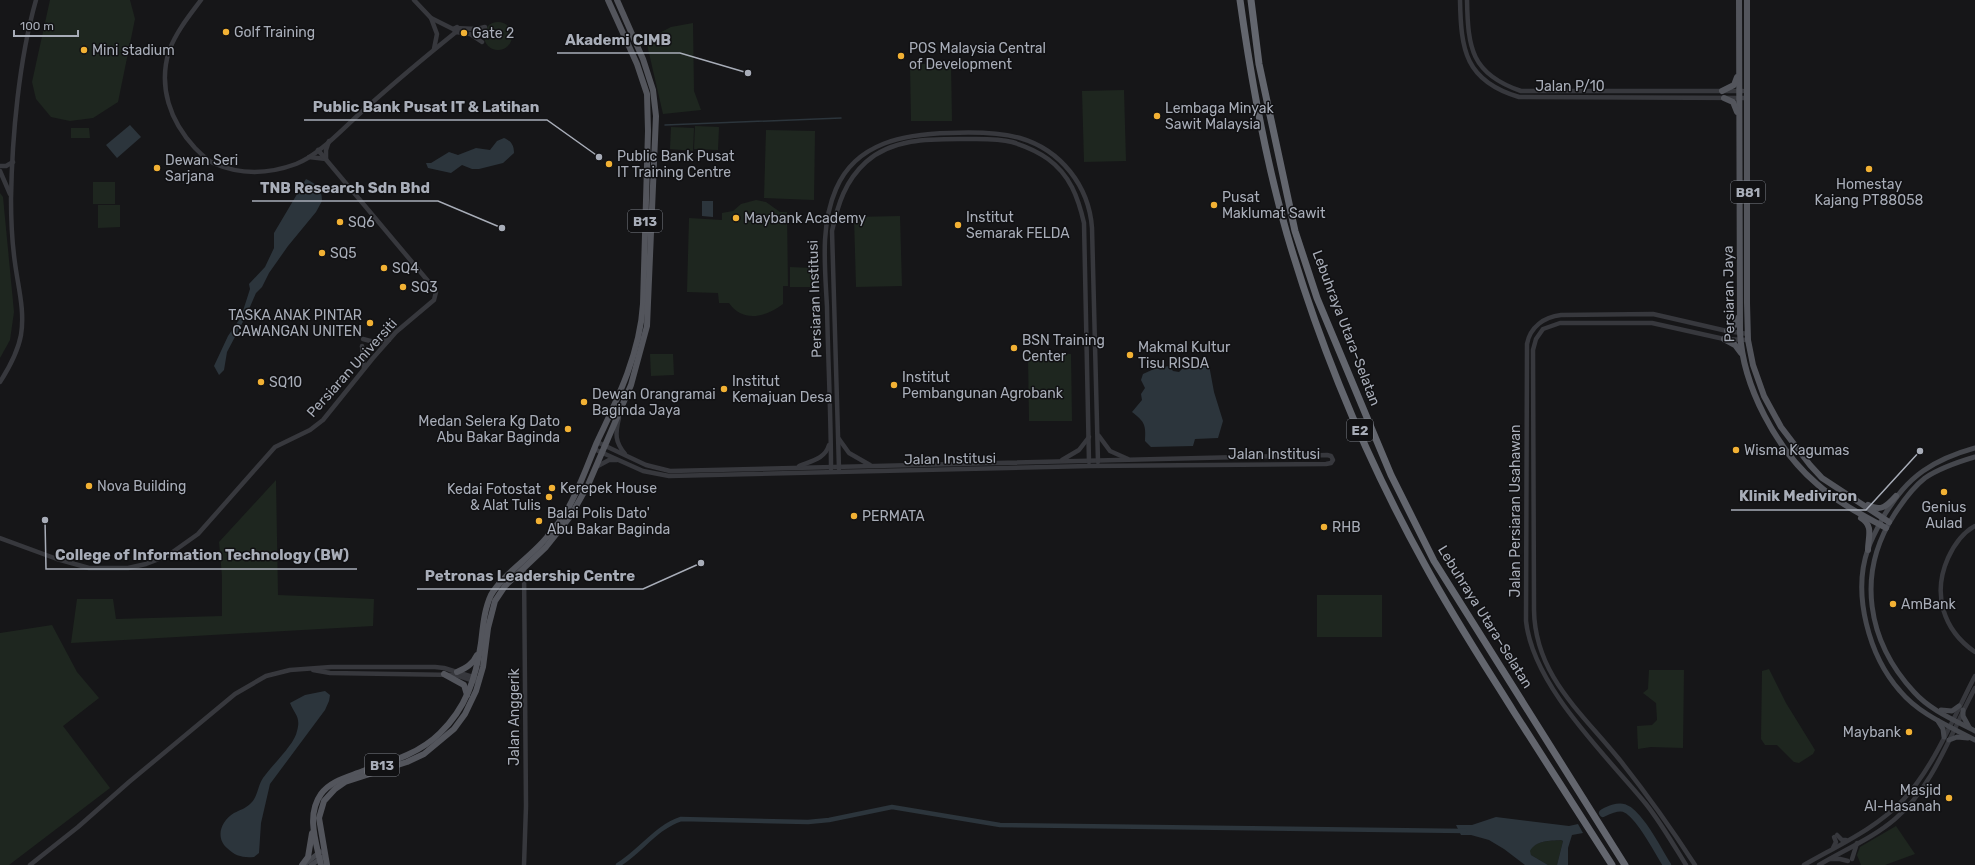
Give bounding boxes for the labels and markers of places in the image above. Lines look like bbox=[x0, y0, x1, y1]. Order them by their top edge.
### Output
place label: Golf Training bbox=[234, 24, 315, 41]
place label: Gate 2 bbox=[472, 25, 514, 42]
callout: Akademi CIMB bbox=[557, 26, 680, 53]
marker: Golf Training bbox=[221, 27, 231, 37]
marker: Gate 2 bbox=[459, 28, 469, 38]
place label: POS Malaysia Central of Development bbox=[909, 40, 1046, 73]
place label: Mini stadium bbox=[92, 42, 175, 59]
marker: Mini stadium bbox=[79, 45, 89, 55]
marker: POS Malaysia Central of Development bbox=[896, 51, 906, 61]
callout: Public Bank Pusat IT & Latihan bbox=[304, 93, 547, 120]
place label: Lembaga Minyak Sawit Malaysia bbox=[1165, 100, 1275, 133]
marker: Lembaga Minyak Sawit Malaysia bbox=[1152, 111, 1162, 121]
place label: Public Bank Pusat IT Training Centre bbox=[617, 148, 735, 181]
place label: Dewan Seri Sarjana bbox=[165, 152, 238, 185]
marker: Public Bank Pusat IT Training Centre bbox=[604, 159, 614, 169]
marker: Dewan Seri Sarjana bbox=[152, 163, 162, 173]
marker: Homestay Kajang PT88058 bbox=[1864, 164, 1874, 174]
callout: TNB Research Sdn Bhd bbox=[252, 174, 438, 201]
place label: Homestay Kajang PT88058 bbox=[1815, 176, 1923, 209]
place label: Pusat Maklumat Sawit bbox=[1222, 189, 1326, 222]
marker: Pusat Maklumat Sawit bbox=[1209, 200, 1219, 210]
place label: Institut Semarak FELDA bbox=[966, 209, 1070, 242]
place label: Maybank Academy bbox=[744, 210, 866, 227]
marker: Maybank Academy bbox=[731, 213, 741, 223]
place label: SQ6 bbox=[348, 214, 375, 231]
marker: SQ6 bbox=[335, 217, 345, 227]
marker: Institut Semarak FELDA bbox=[953, 220, 963, 230]
place label: SQ5 bbox=[330, 245, 357, 262]
marker: SQ5 bbox=[317, 248, 327, 258]
place label: SQ4 bbox=[392, 260, 419, 277]
marker: SQ4 bbox=[379, 263, 389, 273]
place label: SQ3 bbox=[411, 279, 438, 296]
marker: SQ3 bbox=[398, 282, 408, 292]
place label: TASKA ANAK PINTAR CAWANGAN UNITEN bbox=[228, 307, 362, 340]
marker: TASKA ANAK PINTAR CAWANGAN UNITEN bbox=[365, 318, 375, 328]
place label: BSN Training Center bbox=[1022, 332, 1105, 365]
place label: Makmal Kultur Tisu RISDA bbox=[1138, 339, 1231, 372]
marker: BSN Training Center bbox=[1009, 343, 1019, 353]
marker: Makmal Kultur Tisu RISDA bbox=[1125, 350, 1135, 360]
place label: Institut Pembangunan Agrobank bbox=[902, 369, 1064, 402]
place label: Institut Kemajuan Desa bbox=[732, 373, 832, 406]
place label: SQ10 bbox=[269, 374, 302, 391]
marker: SQ10 bbox=[256, 377, 266, 387]
marker: Institut Pembangunan Agrobank bbox=[889, 380, 899, 390]
marker: Institut Kemajuan Desa bbox=[719, 384, 729, 394]
place label: Dewan Orangramai Baginda Jaya bbox=[592, 386, 716, 419]
marker: Dewan Orangramai Baginda Jaya bbox=[579, 397, 589, 407]
place label: Medan Selera Kg Dato Abu Bakar Baginda bbox=[418, 413, 560, 446]
marker: Medan Selera Kg Dato Abu Bakar Baginda bbox=[563, 424, 573, 434]
place label: Wisma Kagumas bbox=[1744, 442, 1850, 459]
marker: Wisma Kagumas bbox=[1731, 445, 1741, 455]
place label: Nova Building bbox=[97, 478, 186, 495]
place label: Kerepek House bbox=[560, 480, 657, 497]
marker: Nova Building bbox=[84, 481, 94, 491]
place label: Kedai Fotostat & Alat Tulis bbox=[447, 481, 542, 514]
marker: Kerepek House bbox=[547, 483, 557, 493]
callout: Klinik Mediviron bbox=[1731, 483, 1866, 510]
marker: Genius Aulad bbox=[1939, 487, 1949, 497]
marker: Kedai Fotostat & Alat Tulis bbox=[544, 492, 554, 502]
place label: Genius Aulad bbox=[1922, 499, 1966, 532]
place label: Balai Polis Dato' Abu Bakar Baginda bbox=[547, 505, 670, 538]
place label: PERMATA bbox=[862, 508, 925, 525]
marker: PERMATA bbox=[849, 511, 859, 521]
marker: Balai Polis Dato' Abu Bakar Baginda bbox=[534, 516, 544, 526]
place label: RHB bbox=[1332, 519, 1361, 536]
marker: RHB bbox=[1319, 522, 1329, 532]
callout: College of Information Technology (BW) bbox=[46, 542, 357, 569]
callout: Petronas Leadership Centre bbox=[417, 562, 643, 589]
place label: AmBank bbox=[1901, 596, 1956, 613]
marker: AmBank bbox=[1888, 599, 1898, 609]
place label: Maybank bbox=[1843, 724, 1902, 741]
marker: Maybank bbox=[1904, 727, 1914, 737]
place label: Masjid Al-Hasanah bbox=[1864, 782, 1941, 815]
marker: Masjid Al-Hasanah bbox=[1944, 793, 1954, 803]

